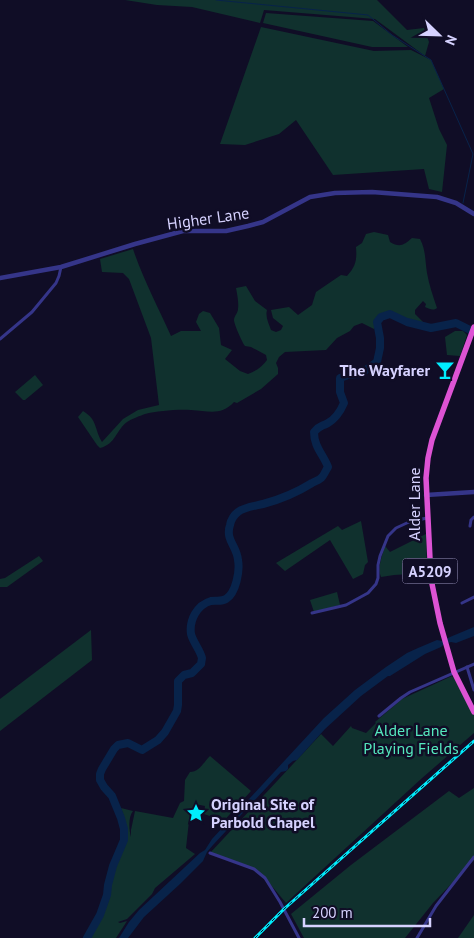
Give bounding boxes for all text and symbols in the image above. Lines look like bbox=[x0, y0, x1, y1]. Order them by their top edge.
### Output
north arrow bbox=[414, 10, 464, 60]
text: N bbox=[441, 32, 461, 48]
street label: Higher Lane bbox=[166, 202, 250, 234]
bar icon: The Wayfarer bbox=[434, 359, 456, 381]
place label: The Wayfarer bbox=[339, 360, 430, 380]
street label: Alder Lane bbox=[404, 467, 424, 541]
road number: A5209 bbox=[402, 558, 458, 584]
park label: Alder Lane Playing Fields bbox=[363, 720, 459, 758]
place label: Original Site of Parbold Chapel bbox=[211, 794, 315, 832]
place icon: Original Site of Parbold Chapel bbox=[185, 802, 207, 824]
scale bar bbox=[304, 896, 430, 928]
text: 200 m bbox=[312, 903, 353, 922]

